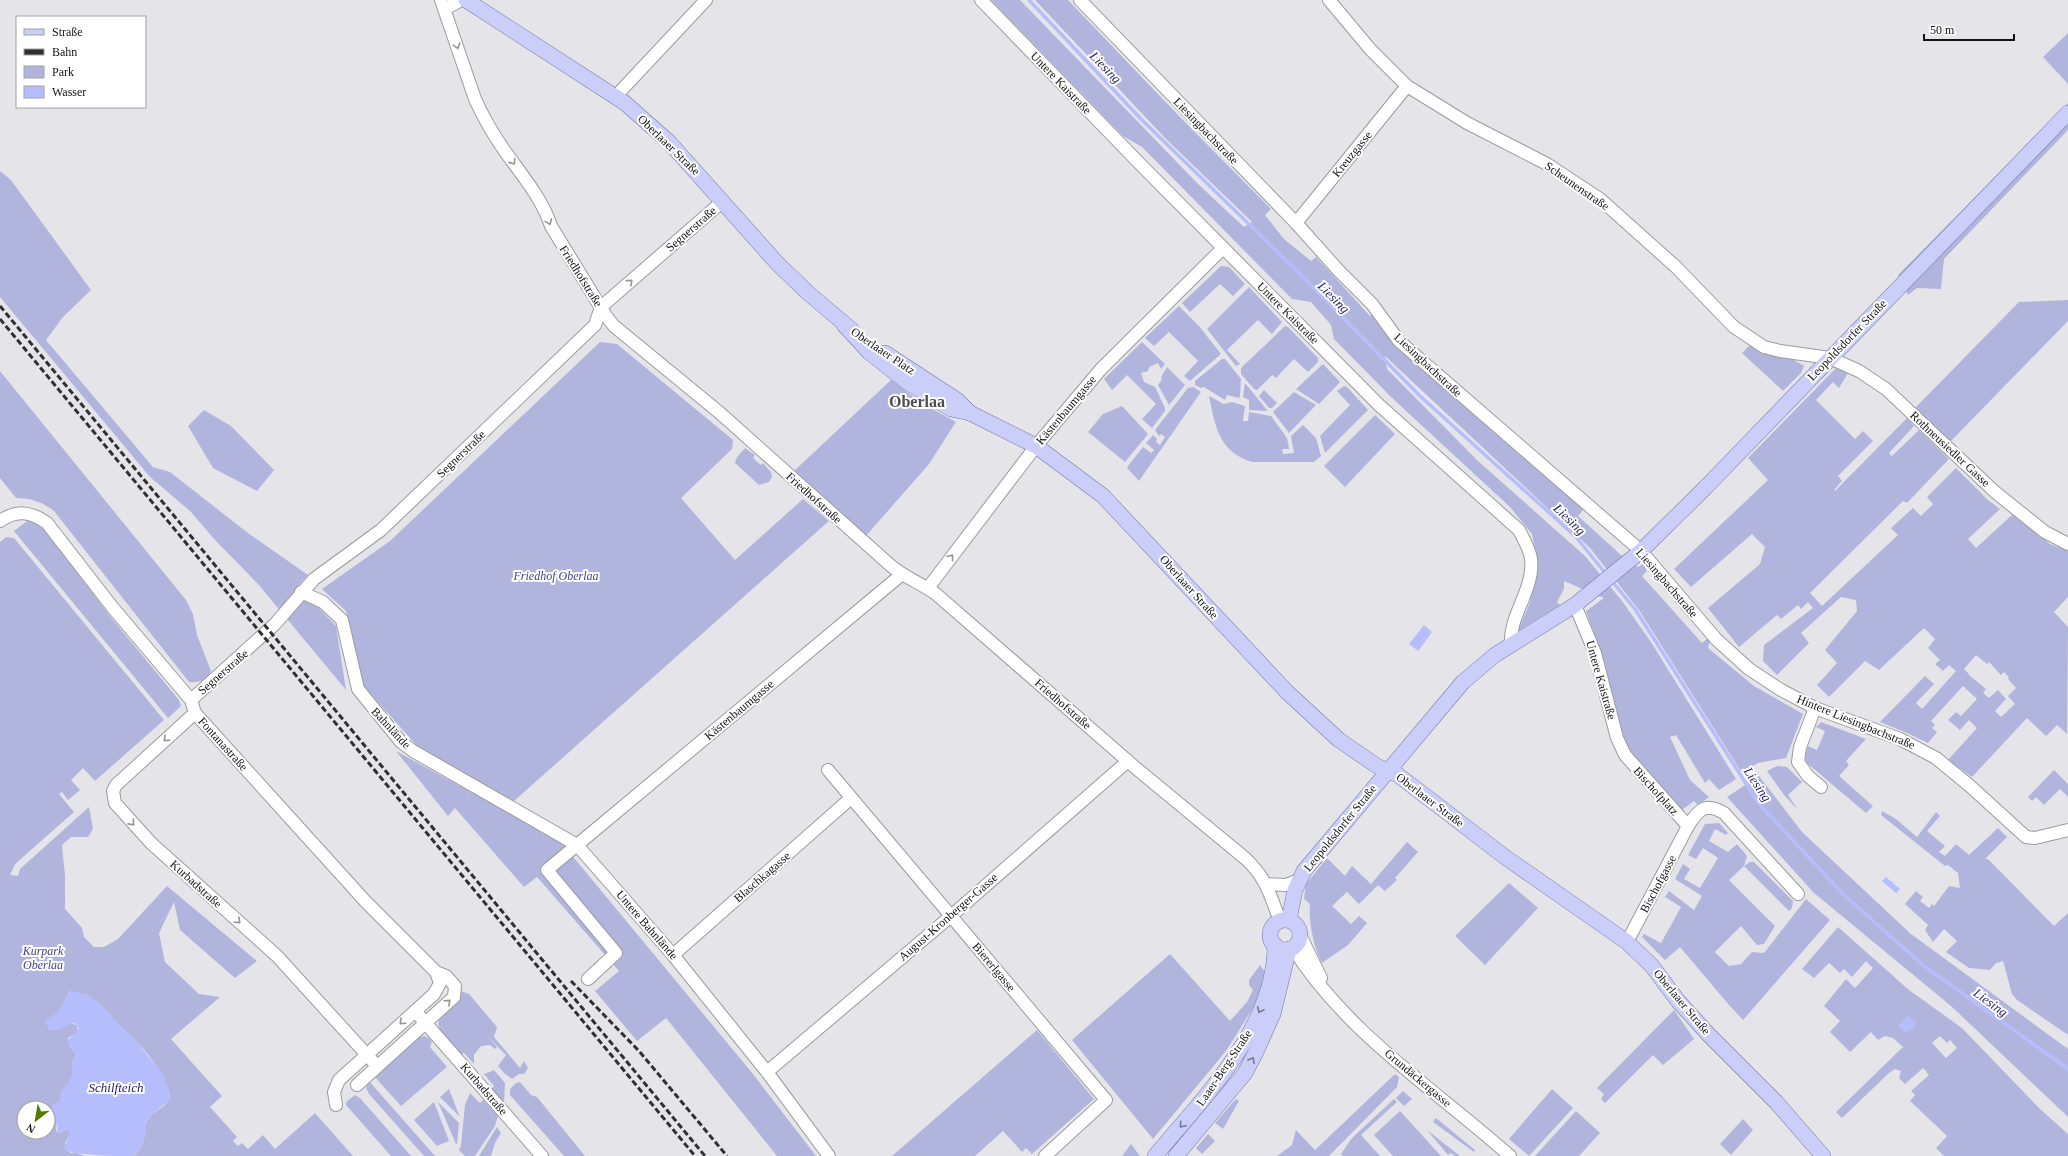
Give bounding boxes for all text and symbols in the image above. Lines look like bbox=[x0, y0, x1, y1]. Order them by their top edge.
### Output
legend bbox=[16, 16, 146, 108]
scale bar bbox=[1924, 16, 2014, 42]
text: 50 m bbox=[1930, 23, 1955, 37]
text: Straße bbox=[52, 25, 83, 39]
one-way arrow bbox=[452, 43, 461, 50]
text: Bahn bbox=[52, 45, 77, 59]
water label: Liesing bbox=[1086, 48, 1125, 87]
street label: Untere Kaistraße bbox=[1028, 49, 1094, 117]
text: Park bbox=[52, 65, 74, 79]
text: Wasser bbox=[52, 85, 86, 99]
street label: Liesingbachstraße bbox=[1171, 95, 1241, 167]
street label: Oberlaaer Straße bbox=[635, 112, 703, 178]
street label: Kreuzgasse bbox=[1329, 128, 1375, 180]
one-way arrow bbox=[508, 158, 515, 165]
street label: Scheunenstraße bbox=[1542, 159, 1612, 213]
street label: Segnerstraße bbox=[663, 203, 719, 255]
one-way arrow bbox=[545, 218, 553, 225]
street label: Friedhofstraße bbox=[557, 243, 605, 309]
water label: Liesing bbox=[1314, 278, 1353, 317]
one-way arrow bbox=[625, 279, 633, 286]
street label: Untere Kaistraße bbox=[1254, 279, 1322, 347]
street label: Leopoldsdorfer Straße bbox=[1805, 296, 1889, 384]
street label: Oberlaaer Platz bbox=[848, 324, 918, 378]
street label: Liesingbachstraße bbox=[1391, 330, 1465, 400]
street label: Kästenbaumgasse bbox=[1033, 373, 1099, 447]
district label: Oberlaa bbox=[889, 393, 945, 410]
street label: Rothneusiedler Gasse bbox=[1907, 408, 1993, 490]
street label: Segnerstraße bbox=[434, 427, 488, 481]
street label: Friedhofstraße bbox=[783, 469, 845, 527]
water label: Liesing bbox=[1550, 500, 1589, 538]
street label: Liesingbachstraße bbox=[1633, 545, 1701, 621]
street label: Oberlaaer Straße bbox=[1157, 552, 1221, 622]
one-way arrow bbox=[947, 555, 954, 562]
park label: Friedhof Oberlaa bbox=[513, 569, 599, 583]
street label: Untere Kaistraße bbox=[1583, 639, 1619, 721]
street label: Segnerstraße bbox=[195, 646, 251, 698]
street label: Friedhofstraße bbox=[1032, 676, 1094, 732]
street label: Kästenbaumgasse bbox=[702, 677, 776, 743]
street label: Hintere Liesingbachstraße bbox=[1795, 692, 1917, 752]
street label: Bahnlände bbox=[368, 704, 414, 752]
street label: Fontanastraße bbox=[195, 714, 251, 774]
one-way arrow bbox=[163, 734, 171, 742]
water label: Liesing bbox=[1740, 763, 1775, 805]
street label: Bischofplatz bbox=[1631, 764, 1681, 818]
street label: Oberlaaer Straße bbox=[1393, 770, 1467, 830]
street label: Leopoldsdorfer Straße bbox=[1301, 782, 1379, 874]
one-way arrow bbox=[128, 818, 135, 826]
street label: Blaschkagasse bbox=[731, 849, 793, 905]
street label: Bischofgasse bbox=[1637, 853, 1679, 915]
street label: Kurbadstraße bbox=[167, 857, 225, 911]
street label: August-Kronberger-Gasse bbox=[896, 870, 1000, 964]
street label: Untere Bahnlände bbox=[613, 888, 681, 962]
one-way arrow bbox=[233, 916, 241, 923]
street label: Biererlgasse bbox=[970, 940, 1018, 994]
park label: Kurpark Oberlaa bbox=[22, 944, 64, 972]
street label: Oberlaaer Straße bbox=[1651, 966, 1713, 1038]
water label: Liesing bbox=[1970, 984, 2011, 1020]
one-way arrow bbox=[443, 1000, 450, 1007]
one-way arrow bbox=[1257, 1005, 1265, 1013]
one-way arrow bbox=[399, 1018, 407, 1025]
street label: Laaer-Berg-Straße bbox=[1193, 1027, 1255, 1109]
street label: Grundäckergasse bbox=[1382, 1046, 1454, 1110]
one-way arrow bbox=[1248, 1057, 1255, 1064]
street label: Kurbadstraße bbox=[458, 1060, 510, 1118]
water label: Schilfteich bbox=[89, 1080, 143, 1095]
north arrow bbox=[16, 1100, 56, 1140]
one-way arrow bbox=[1180, 1120, 1187, 1127]
text: N bbox=[24, 1121, 37, 1136]

